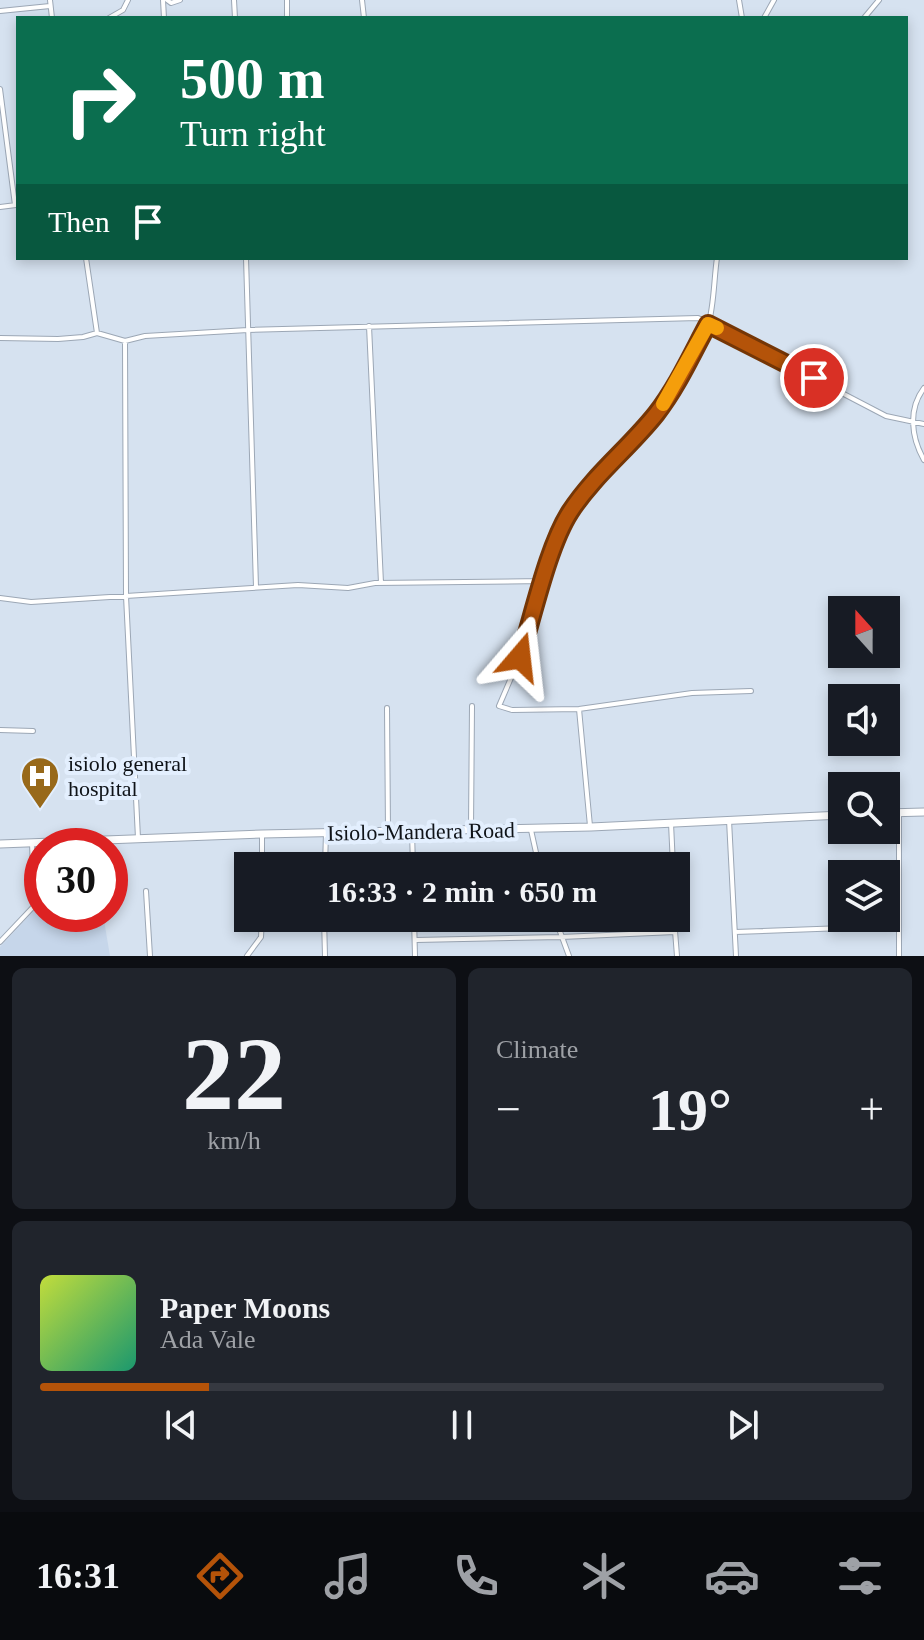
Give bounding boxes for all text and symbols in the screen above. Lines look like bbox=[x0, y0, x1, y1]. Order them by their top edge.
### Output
icon: right bbox=[48, 48, 152, 152]
text: 500 m bbox=[180, 48, 325, 110]
text: Turn right bbox=[180, 114, 326, 154]
icon: arrive bbox=[126, 200, 170, 244]
text: Then bbox=[48, 205, 110, 238]
pin bbox=[780, 344, 848, 412]
icon: arrive bbox=[792, 356, 836, 400]
north arrow bbox=[828, 596, 900, 668]
map controls bbox=[828, 596, 900, 932]
position arrow bbox=[478, 615, 562, 699]
button: sound bbox=[828, 684, 900, 756]
place label: isiolo general hospital bbox=[68, 751, 187, 801]
hospital icon: isiolo general hospital bbox=[19, 755, 61, 810]
button: search bbox=[828, 772, 900, 844]
street label: Isiolo-Mandera Road bbox=[327, 817, 515, 846]
speed limit sign: 30 bbox=[24, 828, 128, 932]
button: layers bbox=[828, 860, 900, 932]
text: 16:33 · 2 min · 650 m bbox=[327, 875, 597, 908]
text: 22 bbox=[182, 1016, 286, 1131]
text: Climate bbox=[496, 1035, 578, 1064]
text: 19° bbox=[648, 1077, 732, 1143]
text: − bbox=[496, 1085, 521, 1134]
text: + bbox=[859, 1085, 884, 1134]
text: km/h bbox=[207, 1126, 261, 1155]
text: Paper Moons bbox=[160, 1291, 330, 1324]
text: Ada Vale bbox=[160, 1325, 256, 1354]
icon: previous bbox=[159, 1403, 203, 1447]
icon: pause bbox=[440, 1403, 484, 1447]
icon: next bbox=[721, 1403, 765, 1447]
icon: directions bbox=[192, 1548, 248, 1604]
icon: music bbox=[320, 1548, 376, 1604]
icon: phone bbox=[448, 1548, 504, 1604]
icon: climate bbox=[576, 1548, 632, 1604]
icon: car bbox=[704, 1548, 760, 1604]
icon: filters bbox=[832, 1548, 888, 1604]
text: 16:31 bbox=[36, 1556, 120, 1596]

